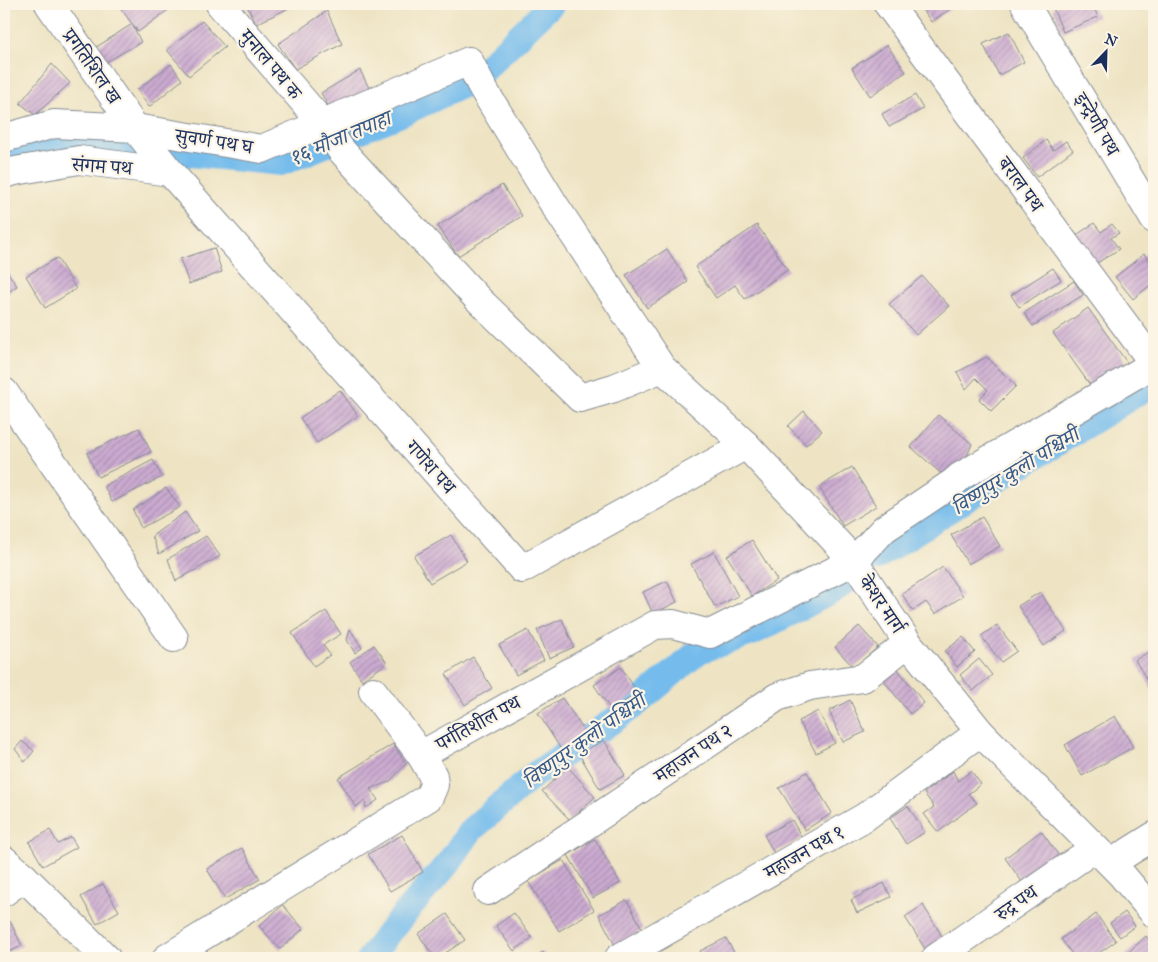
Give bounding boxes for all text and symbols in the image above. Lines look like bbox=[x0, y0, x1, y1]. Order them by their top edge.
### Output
street label: प्रगतिशिल ख bbox=[57, 23, 127, 109]
street label: मुनाल पथ क bbox=[233, 23, 308, 107]
north arrow bbox=[1080, 28, 1130, 78]
text: N bbox=[1102, 30, 1120, 51]
street label: इन्द्रेणी पथ bbox=[1068, 87, 1126, 161]
water label: १६ मौजा तपाहा bbox=[286, 104, 398, 171]
street label: सुवर्ण पथ घ bbox=[172, 123, 256, 161]
street label: बराल पथ bbox=[992, 151, 1050, 217]
street label: संगम पथ bbox=[70, 152, 135, 180]
water label: विष्णुपुर कुलो पश्चिमी bbox=[947, 419, 1087, 521]
street label: गणेश पथ bbox=[400, 435, 462, 500]
street label: केशर मार्ग bbox=[853, 569, 911, 639]
water label: विष्णुपुर कुलो पश्चिमी bbox=[518, 686, 653, 794]
street label: पर्गतिशील पथ bbox=[430, 689, 526, 757]
street label: महाजन पथ २ bbox=[649, 718, 737, 788]
street label: महाजन पथ १ bbox=[759, 820, 848, 885]
street label: रुद्र पथ bbox=[989, 879, 1043, 927]

